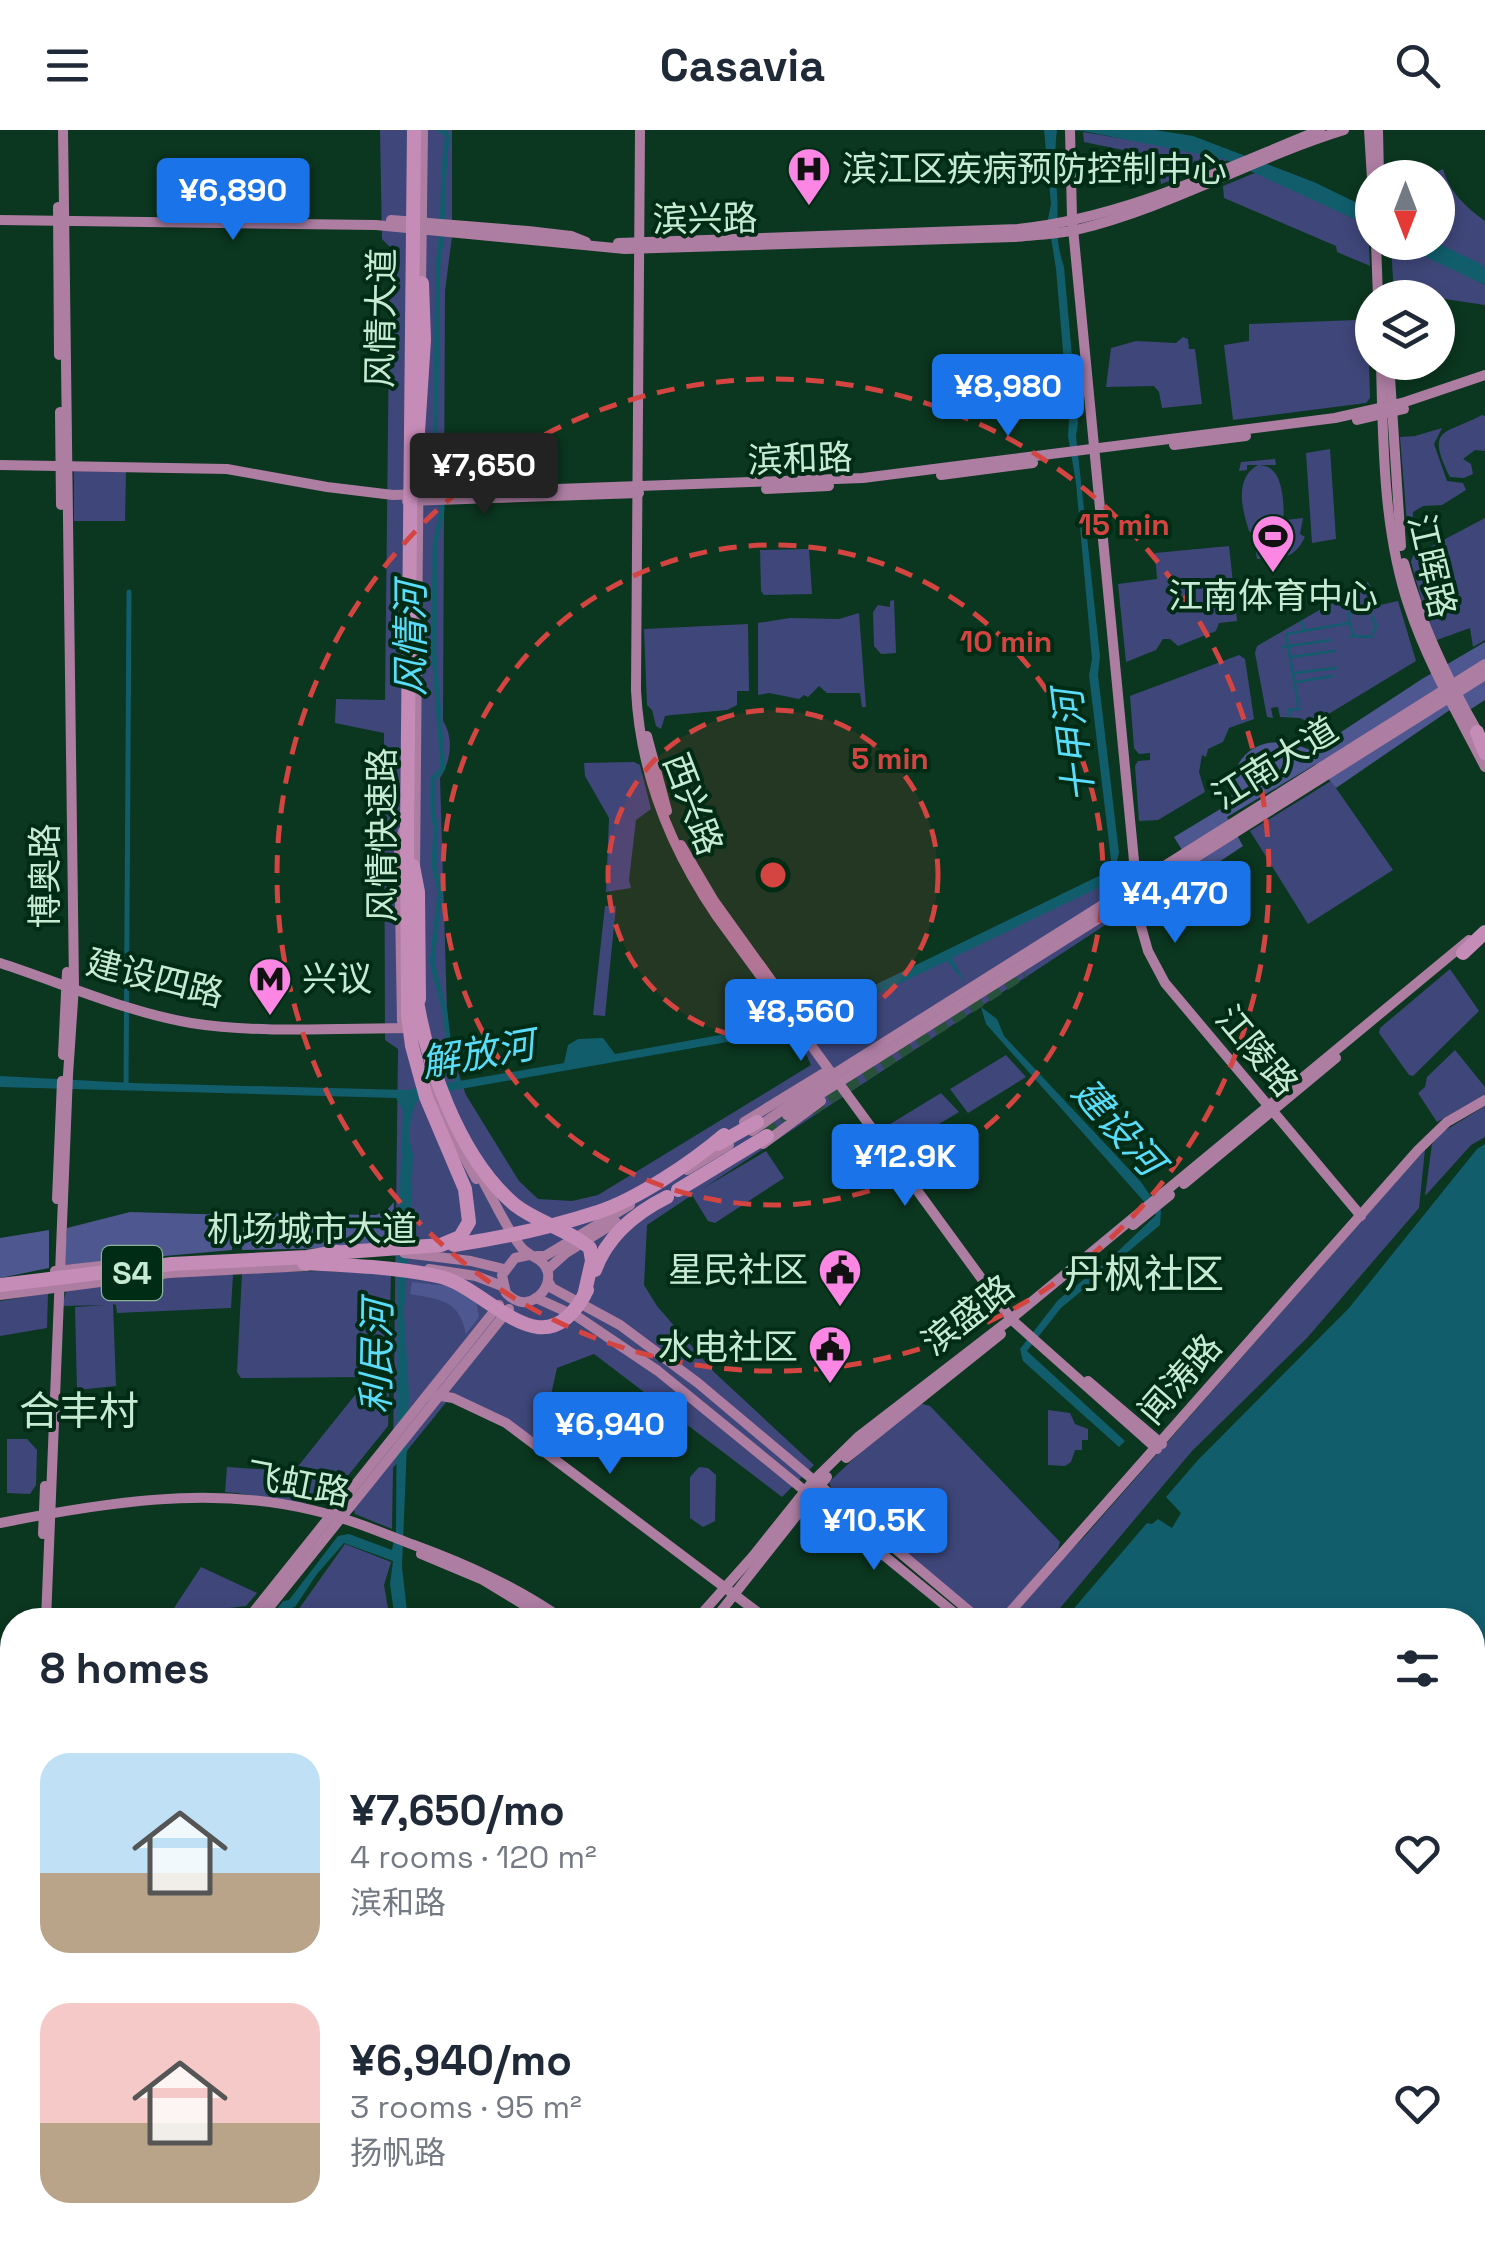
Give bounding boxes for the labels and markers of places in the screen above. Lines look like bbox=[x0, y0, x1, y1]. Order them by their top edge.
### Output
hospital icon: 滨江区疾病预防控制中心 bbox=[786, 146, 832, 207]
place label: 滨江区疾病预防控制中心 bbox=[842, 147, 1227, 191]
pin: ¥6,890 bbox=[152, 158, 314, 243]
pin: ¥8,980 bbox=[927, 354, 1089, 439]
pin: ¥7,650 bbox=[403, 433, 565, 518]
sports icon: 江南体育中心 bbox=[1250, 513, 1296, 574]
place label: 江南体育中心 bbox=[1168, 574, 1378, 618]
centre of rings bbox=[755, 857, 791, 893]
pin: ¥4,470 bbox=[1094, 861, 1256, 946]
metro station icon: 兴议 bbox=[247, 956, 293, 1017]
place label: 兴议 bbox=[302, 957, 372, 1001]
pin: ¥8,560 bbox=[720, 979, 882, 1064]
pin: ¥12.9K bbox=[824, 1124, 986, 1209]
public building icon: 星民社区 bbox=[817, 1247, 863, 1308]
place label: 星民社区 bbox=[668, 1248, 808, 1292]
public building icon: 水电社区 bbox=[807, 1324, 853, 1385]
place label: 水电社区 bbox=[658, 1325, 798, 1369]
pin: ¥6,940 bbox=[529, 1392, 691, 1477]
pin: ¥10.5K bbox=[793, 1488, 955, 1573]

